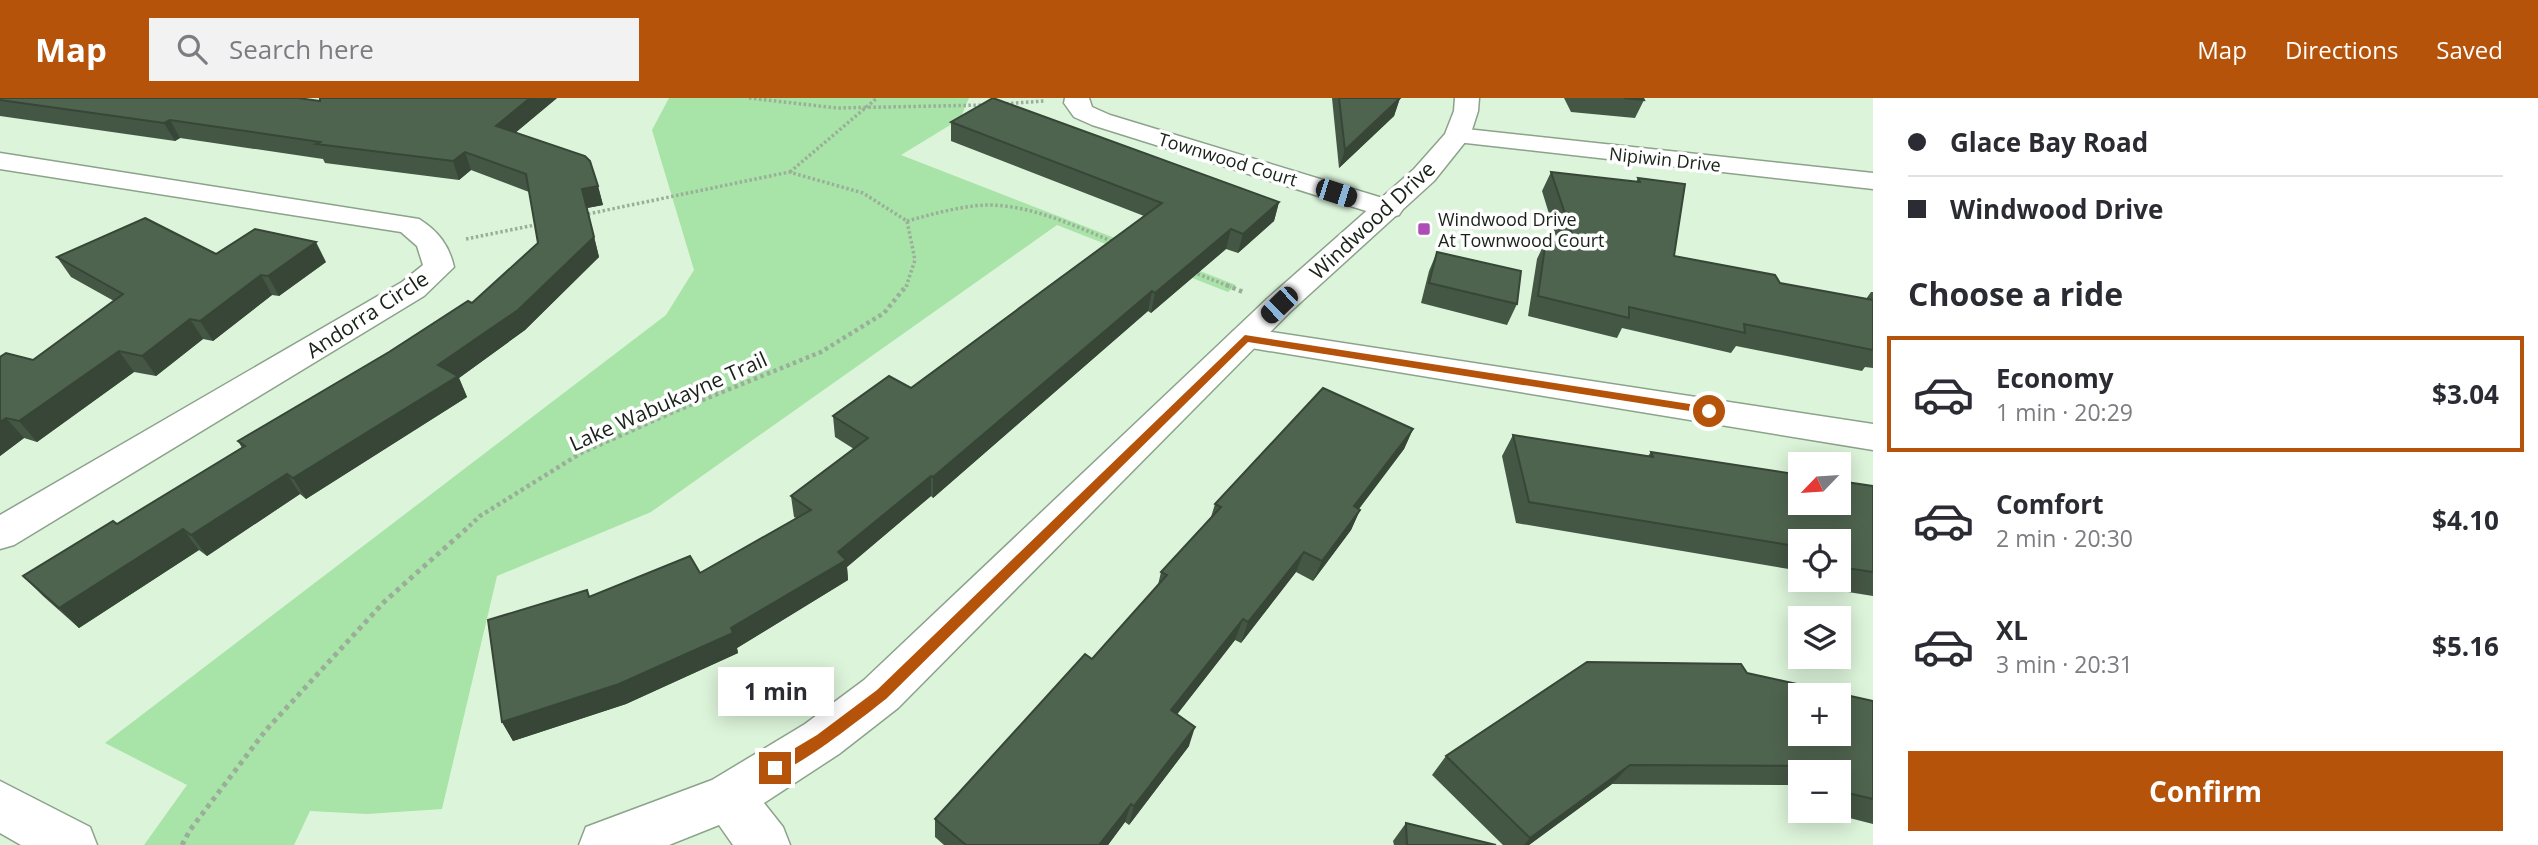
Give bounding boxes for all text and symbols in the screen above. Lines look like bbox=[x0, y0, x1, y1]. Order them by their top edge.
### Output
search box bbox=[149, 18, 639, 81]
text: Map bbox=[35, 27, 107, 72]
icon: search bbox=[173, 30, 211, 68]
text: Search here bbox=[229, 31, 374, 67]
text: Map bbox=[2197, 33, 2247, 66]
text: Directions bbox=[2285, 33, 2398, 66]
text: Saved bbox=[2436, 33, 2503, 66]
text: Glace Bay Road bbox=[1950, 124, 2148, 160]
street label: Townwood Court bbox=[1156, 126, 1300, 192]
street label: Nipiwin Drive bbox=[1608, 141, 1722, 177]
street label: Windwood Drive bbox=[1303, 155, 1441, 285]
car bbox=[1313, 177, 1360, 209]
text: Windwood Drive bbox=[1950, 191, 2163, 227]
place label: Windwood Drive At Townwood Court bbox=[1438, 207, 1604, 252]
marker: Windwood Drive At Townwood Court bbox=[1416, 221, 1432, 237]
street label: Andorra Circle bbox=[301, 264, 433, 364]
text: Choose a ride bbox=[1908, 272, 2123, 315]
car bbox=[1257, 283, 1302, 327]
street label: Lake Wabukayne Trail bbox=[565, 345, 771, 457]
text: Economy bbox=[1996, 360, 2114, 396]
icon: car bbox=[1912, 363, 1975, 426]
text: $3.04 bbox=[2432, 376, 2499, 412]
route start bbox=[1693, 395, 1725, 427]
text: 1 min · 20:29 bbox=[1996, 396, 2133, 428]
north arrow bbox=[1788, 452, 1852, 514]
map controls bbox=[1788, 452, 1851, 823]
text: Comfort bbox=[1996, 486, 2103, 522]
icon: car bbox=[1912, 489, 1975, 552]
text: $4.10 bbox=[2432, 502, 2499, 538]
text: 2 min · 20:30 bbox=[1996, 522, 2133, 554]
button: locate bbox=[1788, 529, 1851, 592]
button: layers bbox=[1788, 606, 1851, 669]
text: XL bbox=[1996, 612, 2028, 648]
icon: car bbox=[1912, 615, 1975, 678]
text: $5.16 bbox=[2432, 628, 2499, 664]
text: 3 min · 20:31 bbox=[1996, 648, 2133, 680]
callout: 1 min bbox=[717, 666, 833, 716]
text: 1 min bbox=[744, 675, 808, 707]
button: + bbox=[1788, 683, 1851, 746]
button: Confirm bbox=[1908, 751, 2503, 831]
route end bbox=[759, 752, 791, 784]
button: − bbox=[1788, 760, 1851, 823]

